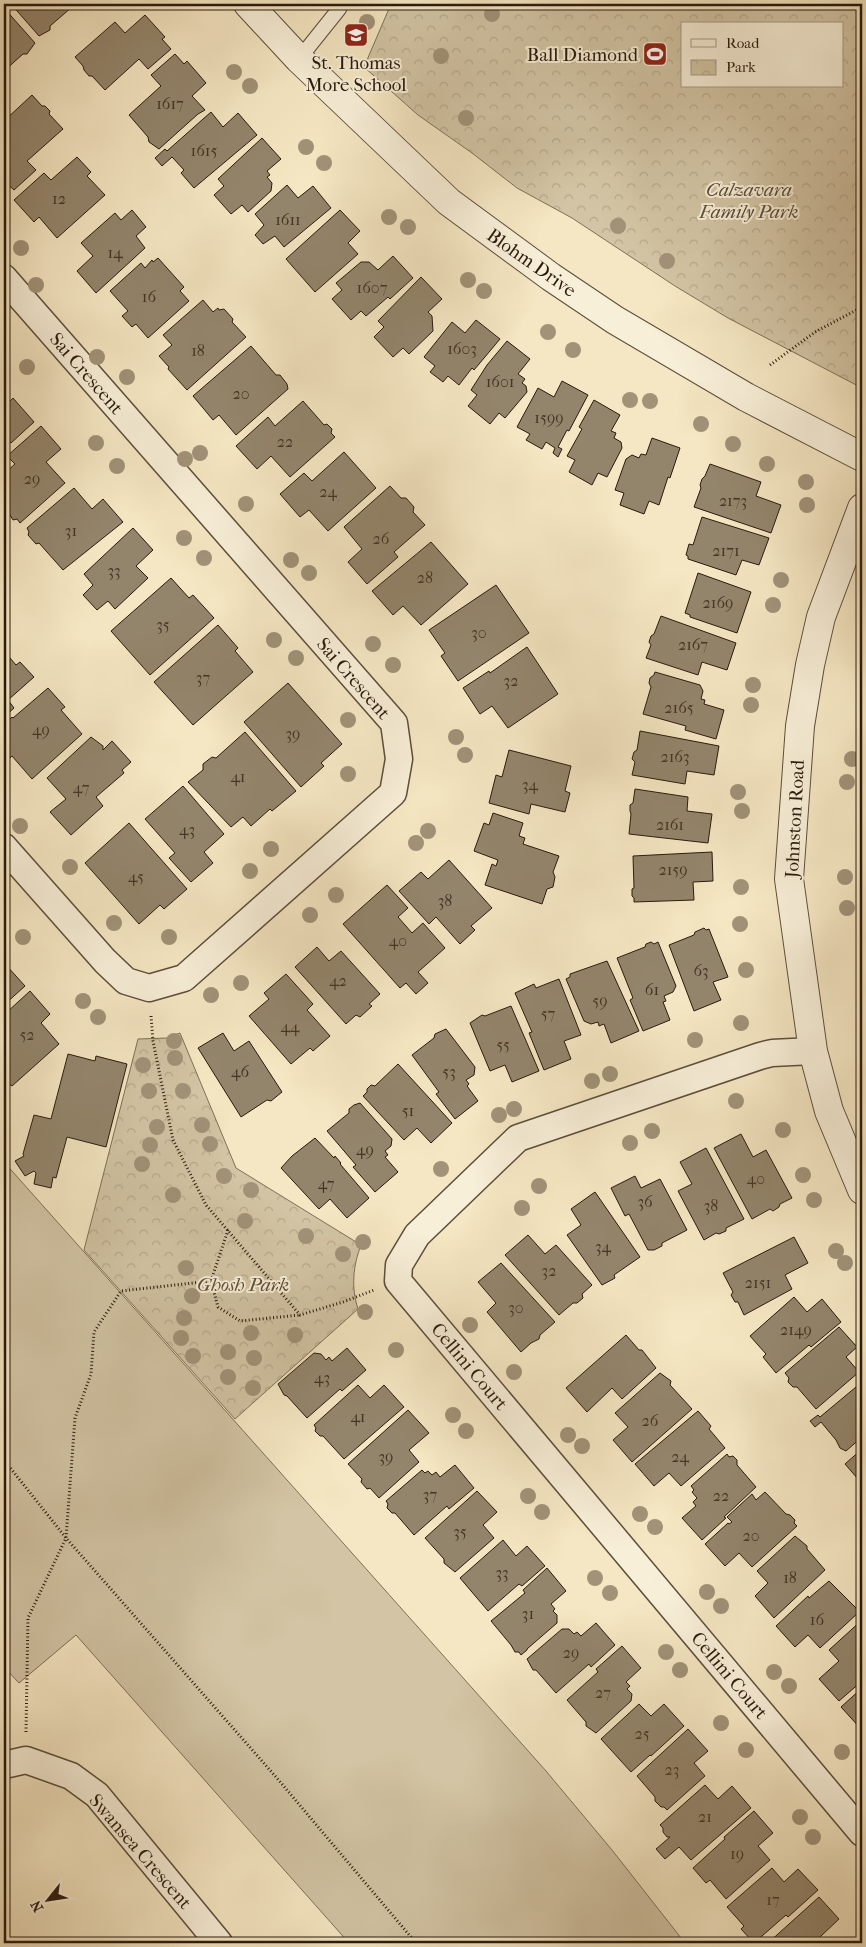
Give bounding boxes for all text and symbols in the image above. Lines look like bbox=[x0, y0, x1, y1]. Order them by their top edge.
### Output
school or university icon: St. Thomas More School bbox=[343, 22, 369, 48]
legend bbox=[681, 22, 844, 88]
text: Road bbox=[726, 34, 760, 52]
sports icon: Ball Diamond bbox=[642, 41, 668, 67]
place label: Ball Diamond bbox=[527, 44, 639, 66]
place label: St. Thomas More School bbox=[305, 52, 407, 96]
text: Park bbox=[726, 58, 756, 76]
house number: 1617 bbox=[156, 94, 184, 113]
house number: 1615 bbox=[191, 141, 217, 160]
park label: Calzavara Family Park bbox=[699, 179, 798, 223]
house number: 12 bbox=[52, 189, 66, 208]
house number: 1611 bbox=[275, 210, 301, 229]
street label: Blohm Drive bbox=[483, 224, 580, 302]
house number: 14 bbox=[107, 243, 123, 262]
house number: 1607 bbox=[357, 278, 388, 297]
house number: 16 bbox=[142, 287, 156, 306]
street label: Sai Crescent bbox=[45, 328, 128, 419]
house number: 1603 bbox=[447, 339, 477, 358]
house number: 18 bbox=[191, 341, 205, 360]
house number: 1601 bbox=[486, 372, 514, 391]
house number: 20 bbox=[232, 384, 250, 403]
house number: 1599 bbox=[534, 408, 564, 427]
house number: 22 bbox=[277, 432, 293, 451]
house number: 29 bbox=[24, 469, 40, 488]
house number: 24 bbox=[319, 482, 337, 501]
house number: 2173 bbox=[719, 491, 747, 510]
house number: 31 bbox=[65, 521, 77, 540]
house number: 26 bbox=[373, 529, 390, 548]
house number: 2171 bbox=[712, 541, 740, 560]
house number: 33 bbox=[107, 561, 121, 580]
house number: 28 bbox=[417, 568, 433, 587]
house number: 2169 bbox=[703, 593, 733, 612]
house number: 35 bbox=[156, 615, 170, 634]
house number: 30 bbox=[471, 623, 487, 642]
street label: Sai Crescent bbox=[312, 633, 395, 724]
house number: 2167 bbox=[678, 635, 708, 654]
house number: 37 bbox=[196, 668, 210, 687]
house number: 32 bbox=[504, 671, 518, 690]
house number: 2165 bbox=[664, 698, 694, 717]
house number: 49 bbox=[32, 720, 50, 739]
house number: 39 bbox=[286, 724, 300, 743]
house number: 2163 bbox=[660, 747, 690, 766]
street label: Johnston Road bbox=[781, 759, 809, 881]
house number: 41 bbox=[230, 767, 246, 786]
house number: 34 bbox=[522, 775, 539, 794]
house number: 47 bbox=[73, 778, 90, 797]
house number: 2161 bbox=[656, 815, 684, 834]
house number: 43 bbox=[179, 820, 195, 839]
house number: 2159 bbox=[658, 860, 688, 879]
house number: 45 bbox=[128, 867, 144, 886]
house number: 38 bbox=[438, 891, 452, 910]
house number: 40 bbox=[389, 931, 407, 950]
house number: 63 bbox=[693, 961, 709, 980]
house number: 42 bbox=[329, 971, 347, 990]
house number: 61 bbox=[645, 980, 659, 999]
house number: 59 bbox=[592, 991, 608, 1010]
house number: 57 bbox=[541, 1004, 556, 1023]
house number: 44 bbox=[281, 1017, 300, 1036]
house number: 52 bbox=[19, 1025, 35, 1044]
house number: 55 bbox=[496, 1035, 510, 1054]
house number: 46 bbox=[231, 1062, 249, 1081]
house number: 53 bbox=[442, 1062, 456, 1081]
house number: 51 bbox=[402, 1101, 414, 1120]
house number: 49 bbox=[356, 1140, 374, 1159]
house number: 40 bbox=[747, 1169, 765, 1188]
house number: 47 bbox=[318, 1174, 335, 1193]
house number: 36 bbox=[637, 1192, 653, 1211]
house number: 38 bbox=[704, 1196, 718, 1215]
house number: 34 bbox=[595, 1237, 612, 1256]
house number: 32 bbox=[542, 1261, 556, 1280]
house number: 2151 bbox=[745, 1273, 771, 1292]
park label: Ghosh Park bbox=[197, 1274, 289, 1296]
house number: 30 bbox=[508, 1298, 524, 1317]
street label: Cellini Court bbox=[426, 1319, 512, 1415]
house number: 2149 bbox=[780, 1320, 812, 1339]
house number: 43 bbox=[314, 1368, 330, 1387]
house number: 41 bbox=[350, 1407, 366, 1426]
house number: 26 bbox=[642, 1411, 659, 1430]
house number: 39 bbox=[379, 1447, 393, 1466]
house number: 24 bbox=[671, 1447, 689, 1466]
house number: 37 bbox=[423, 1485, 437, 1504]
house number: 22 bbox=[713, 1486, 729, 1505]
house number: 35 bbox=[453, 1522, 467, 1541]
house number: 20 bbox=[742, 1526, 760, 1545]
house number: 33 bbox=[495, 1563, 509, 1582]
house number: 18 bbox=[783, 1568, 797, 1587]
house number: 31 bbox=[522, 1604, 534, 1623]
house number: 16 bbox=[810, 1610, 824, 1629]
street label: Cellini Court bbox=[686, 1628, 772, 1724]
house number: 29 bbox=[563, 1643, 579, 1662]
house number: 27 bbox=[595, 1683, 611, 1702]
house number: 25 bbox=[634, 1724, 650, 1743]
house number: 23 bbox=[665, 1760, 679, 1779]
street label: Swansea Crescent bbox=[84, 1790, 196, 1914]
house number: 21 bbox=[698, 1807, 712, 1826]
house number: 19 bbox=[730, 1844, 744, 1863]
north arrow bbox=[22, 1874, 72, 1924]
house number: 17 bbox=[766, 1890, 780, 1909]
text: N bbox=[27, 1897, 47, 1915]

